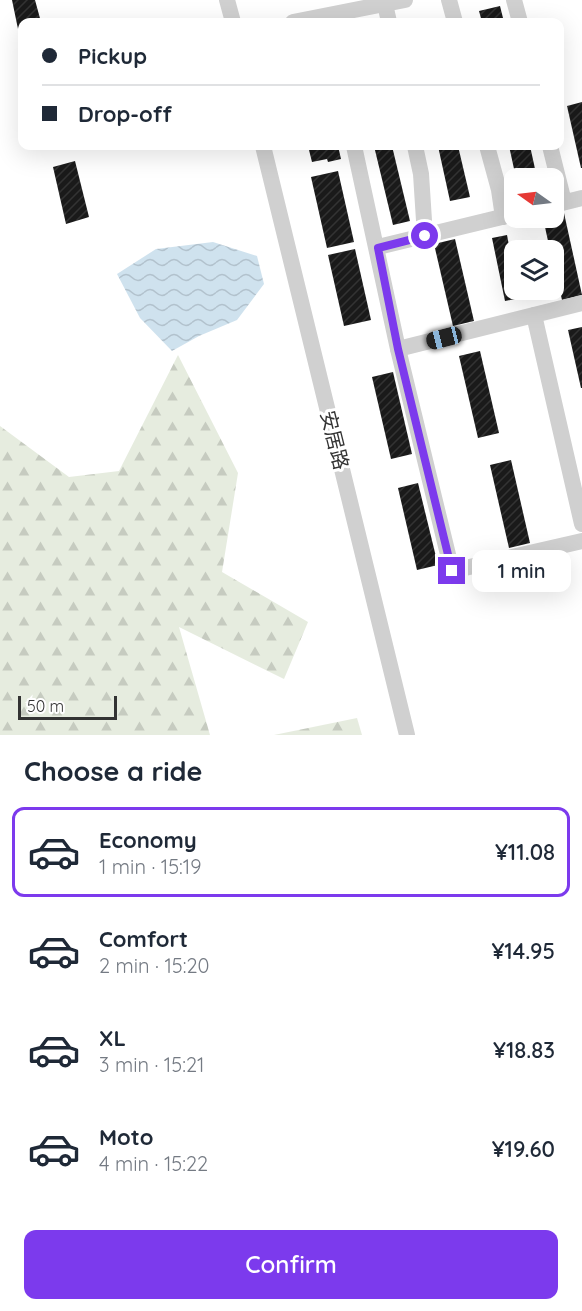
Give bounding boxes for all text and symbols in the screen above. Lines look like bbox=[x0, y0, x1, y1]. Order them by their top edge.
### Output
text: Pickup bbox=[78, 42, 147, 70]
text: Drop-off bbox=[78, 100, 172, 128]
north arrow bbox=[504, 168, 564, 228]
map controls bbox=[504, 168, 564, 300]
route start bbox=[411, 222, 438, 249]
button: layers bbox=[504, 240, 564, 300]
car bbox=[424, 325, 464, 351]
street label: 安居路 bbox=[316, 408, 354, 472]
callout: 1 min bbox=[473, 550, 572, 592]
route end bbox=[438, 557, 465, 584]
text: 1 min bbox=[498, 558, 545, 583]
scale bar bbox=[18, 693, 117, 720]
text: 50 m bbox=[27, 696, 64, 716]
text: Choose a ride bbox=[24, 754, 202, 788]
icon: car bbox=[27, 825, 81, 879]
text: Economy bbox=[99, 826, 197, 854]
text: ¥11.08 bbox=[495, 838, 555, 866]
text: 1 min · 15:19 bbox=[99, 854, 201, 879]
icon: car bbox=[27, 924, 81, 978]
text: Comfort bbox=[99, 925, 188, 953]
text: ¥14.95 bbox=[491, 937, 555, 965]
text: 2 min · 15:20 bbox=[99, 953, 209, 978]
icon: car bbox=[27, 1023, 81, 1077]
text: XL bbox=[99, 1024, 126, 1052]
text: ¥18.83 bbox=[493, 1036, 555, 1064]
text: 3 min · 15:21 bbox=[99, 1052, 204, 1077]
icon: car bbox=[27, 1122, 81, 1176]
text: Moto bbox=[99, 1123, 153, 1151]
text: ¥19.60 bbox=[492, 1135, 555, 1163]
text: 4 min · 15:22 bbox=[99, 1151, 208, 1176]
button: Confirm bbox=[24, 1230, 558, 1299]

